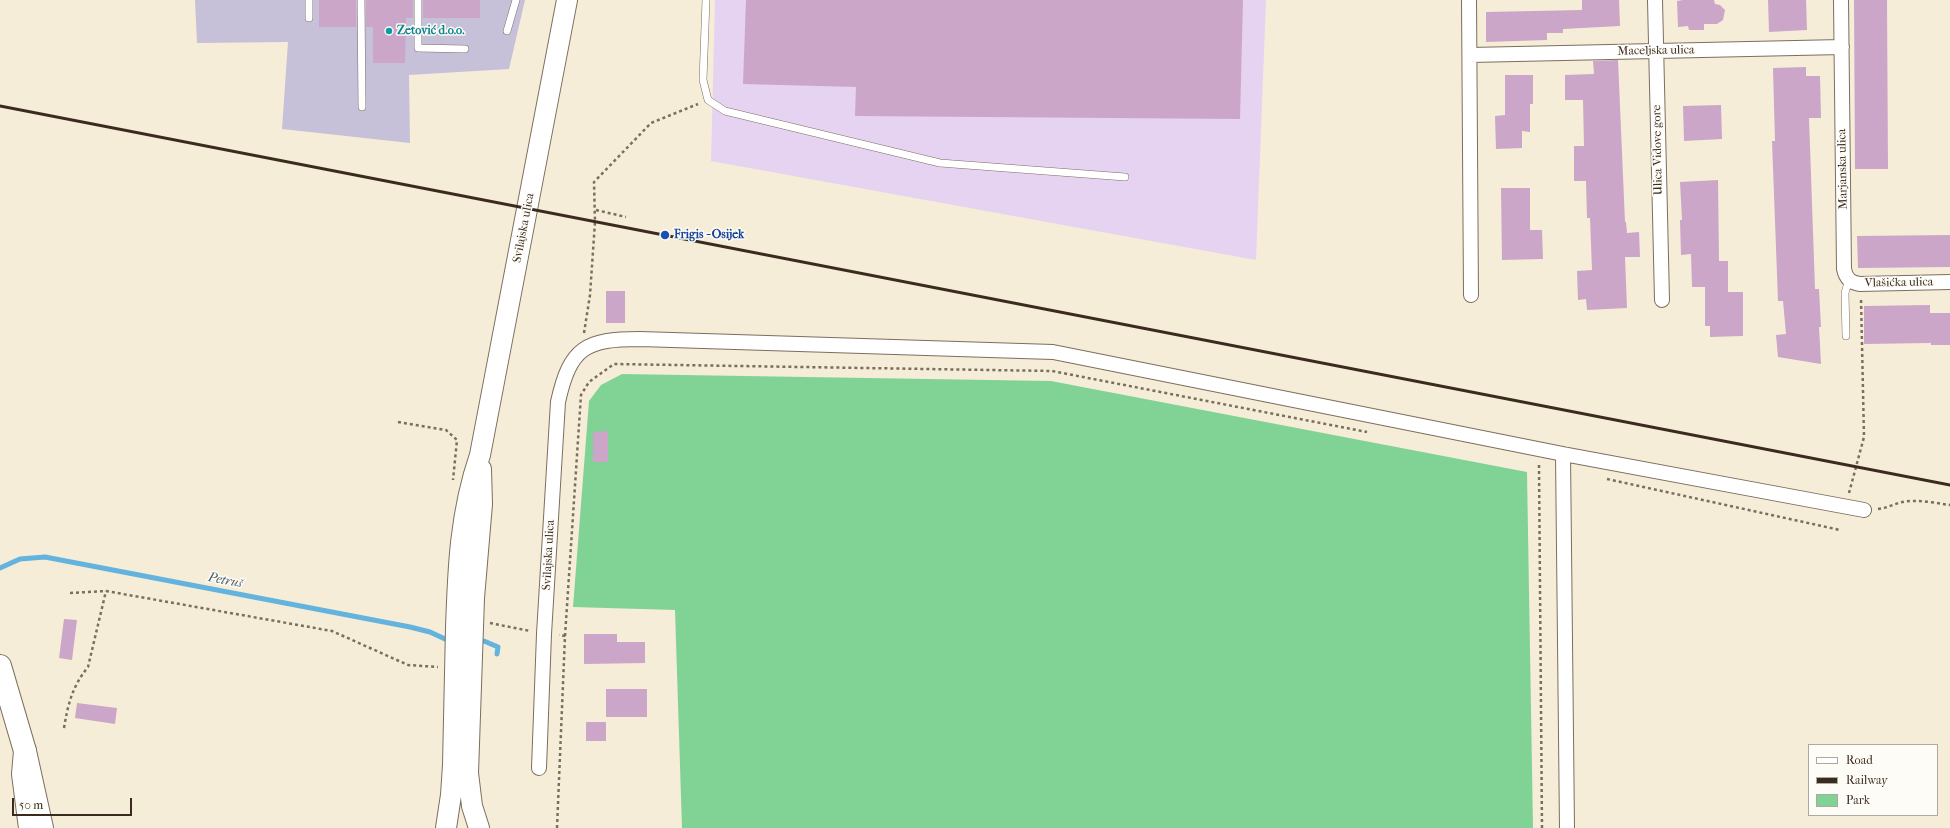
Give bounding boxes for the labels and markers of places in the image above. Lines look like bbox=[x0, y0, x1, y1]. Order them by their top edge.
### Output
place label: Zetović d.o.o. bbox=[397, 24, 464, 38]
marker: Zetović d.o.o. bbox=[384, 26, 394, 36]
place label: Frigis - Osijek bbox=[674, 228, 744, 242]
marker: Frigis - Osijek bbox=[659, 229, 671, 241]

